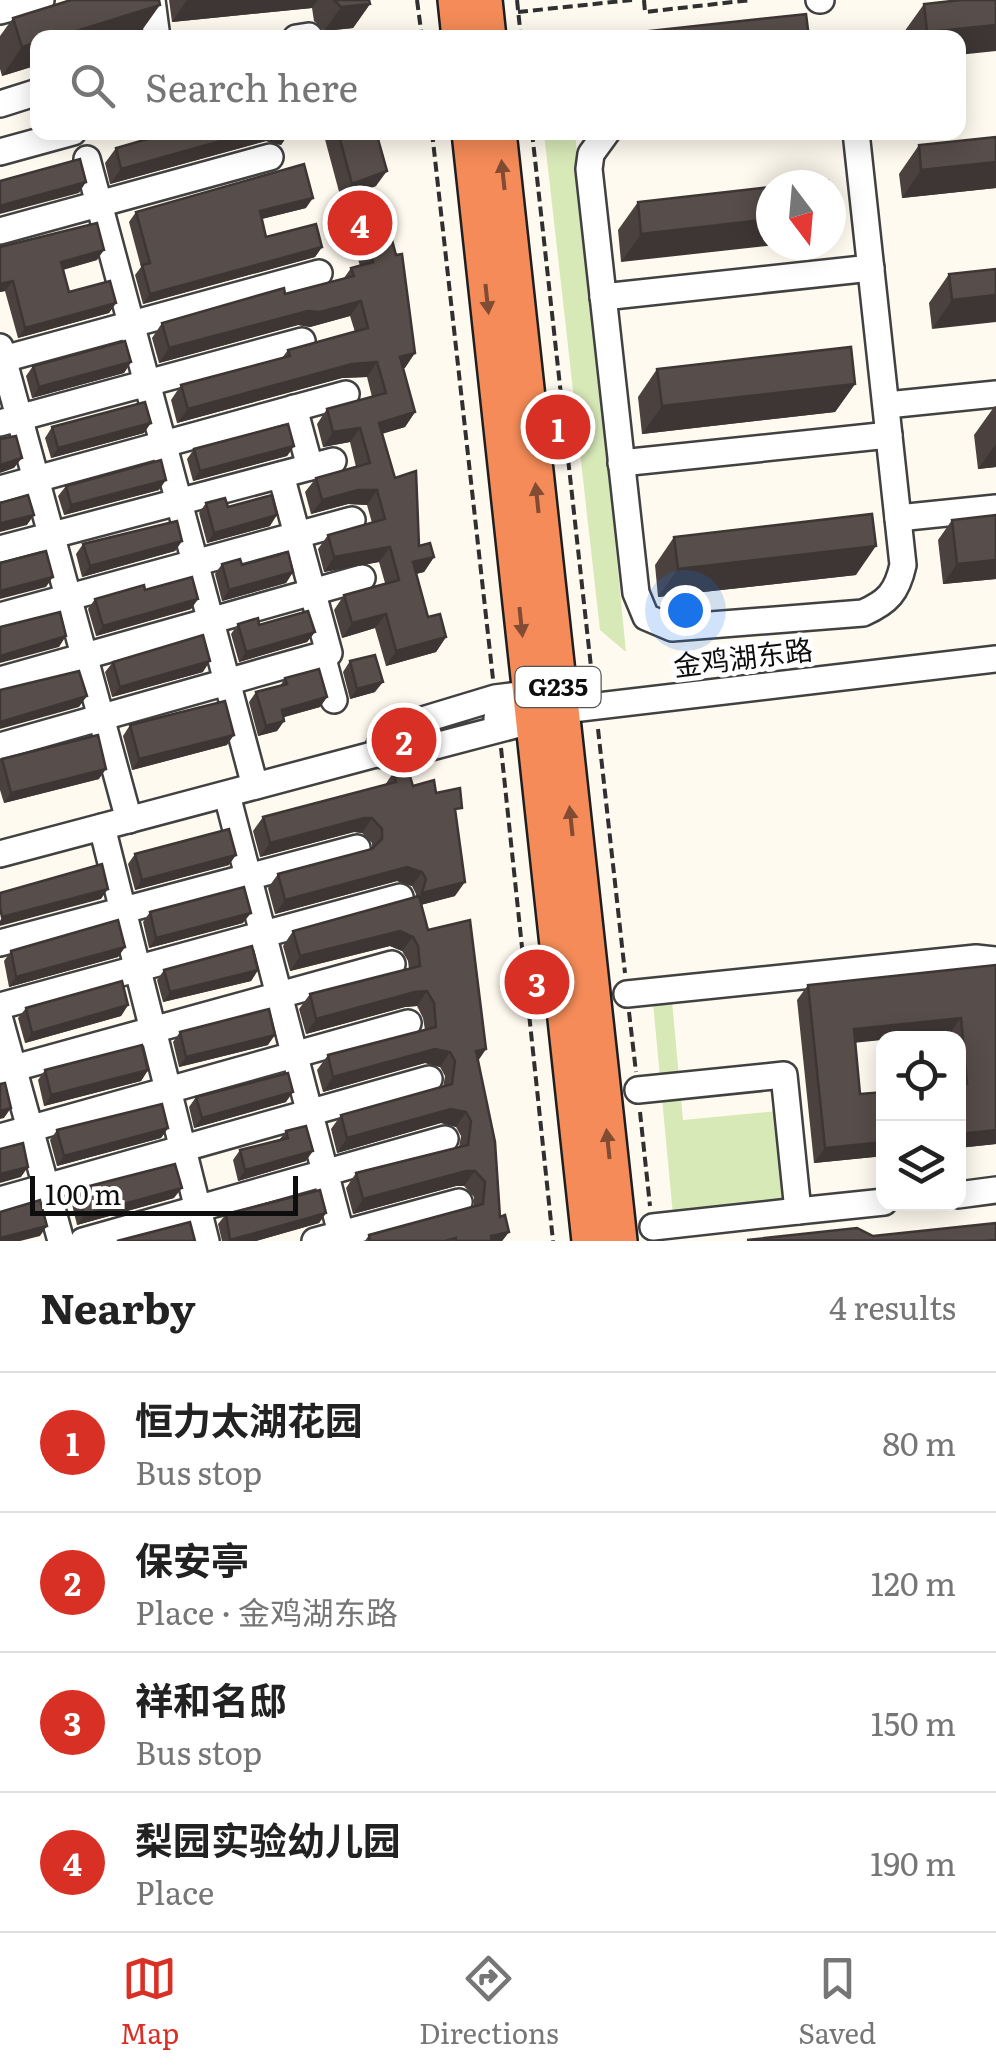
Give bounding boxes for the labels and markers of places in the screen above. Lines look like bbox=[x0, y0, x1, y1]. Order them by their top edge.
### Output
pin: 4 bbox=[328, 186, 392, 260]
pin: 1 bbox=[526, 390, 590, 464]
pin: 2 bbox=[372, 702, 436, 778]
pin: 3 bbox=[504, 944, 570, 1020]

